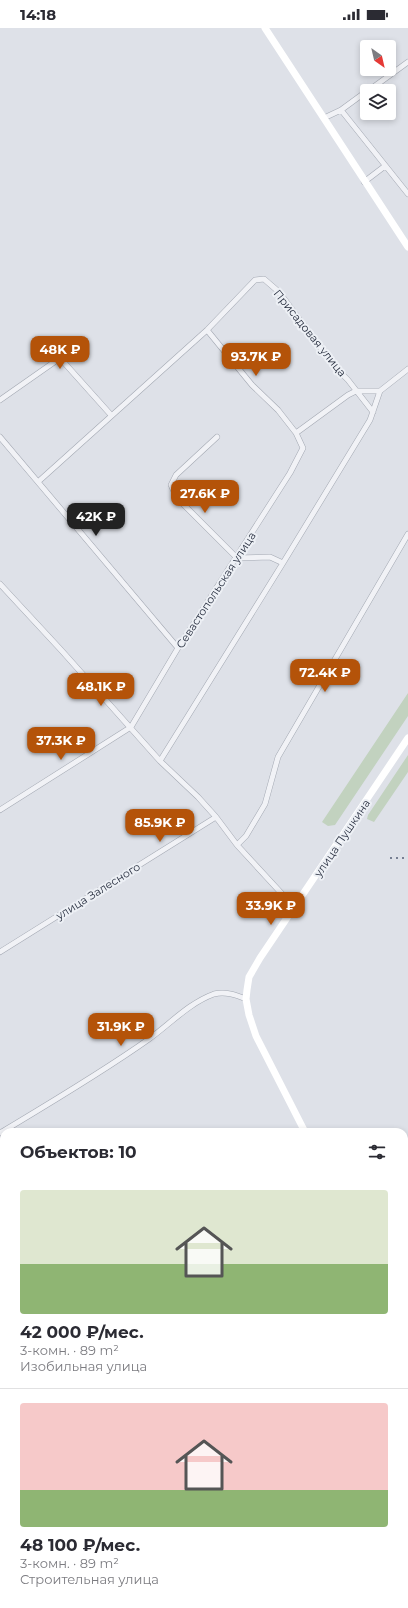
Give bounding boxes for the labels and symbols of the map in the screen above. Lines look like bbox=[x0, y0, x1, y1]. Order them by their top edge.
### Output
north arrow bbox=[360, 40, 396, 76]
street label: Присадовая улица bbox=[271, 287, 349, 379]
pin: 48K ₽ bbox=[32, 336, 88, 370]
pin: 93.7K ₽ bbox=[219, 343, 293, 377]
pin: 27.6K ₽ bbox=[168, 480, 242, 514]
pin: 42K ₽ bbox=[68, 503, 124, 537]
street label: Севастопольская улица bbox=[173, 529, 259, 651]
pin: 72.4K ₽ bbox=[288, 659, 362, 693]
pin: 48.1K ₽ bbox=[64, 673, 138, 707]
pin: 37.3K ₽ bbox=[24, 727, 98, 761]
street label: улица Пушкина bbox=[310, 797, 373, 880]
pin: 85.9K ₽ bbox=[123, 809, 197, 843]
street label: улица Залесного bbox=[52, 859, 143, 923]
pin: 33.9K ₽ bbox=[234, 892, 308, 926]
pin: 31.9K ₽ bbox=[84, 1013, 158, 1047]

